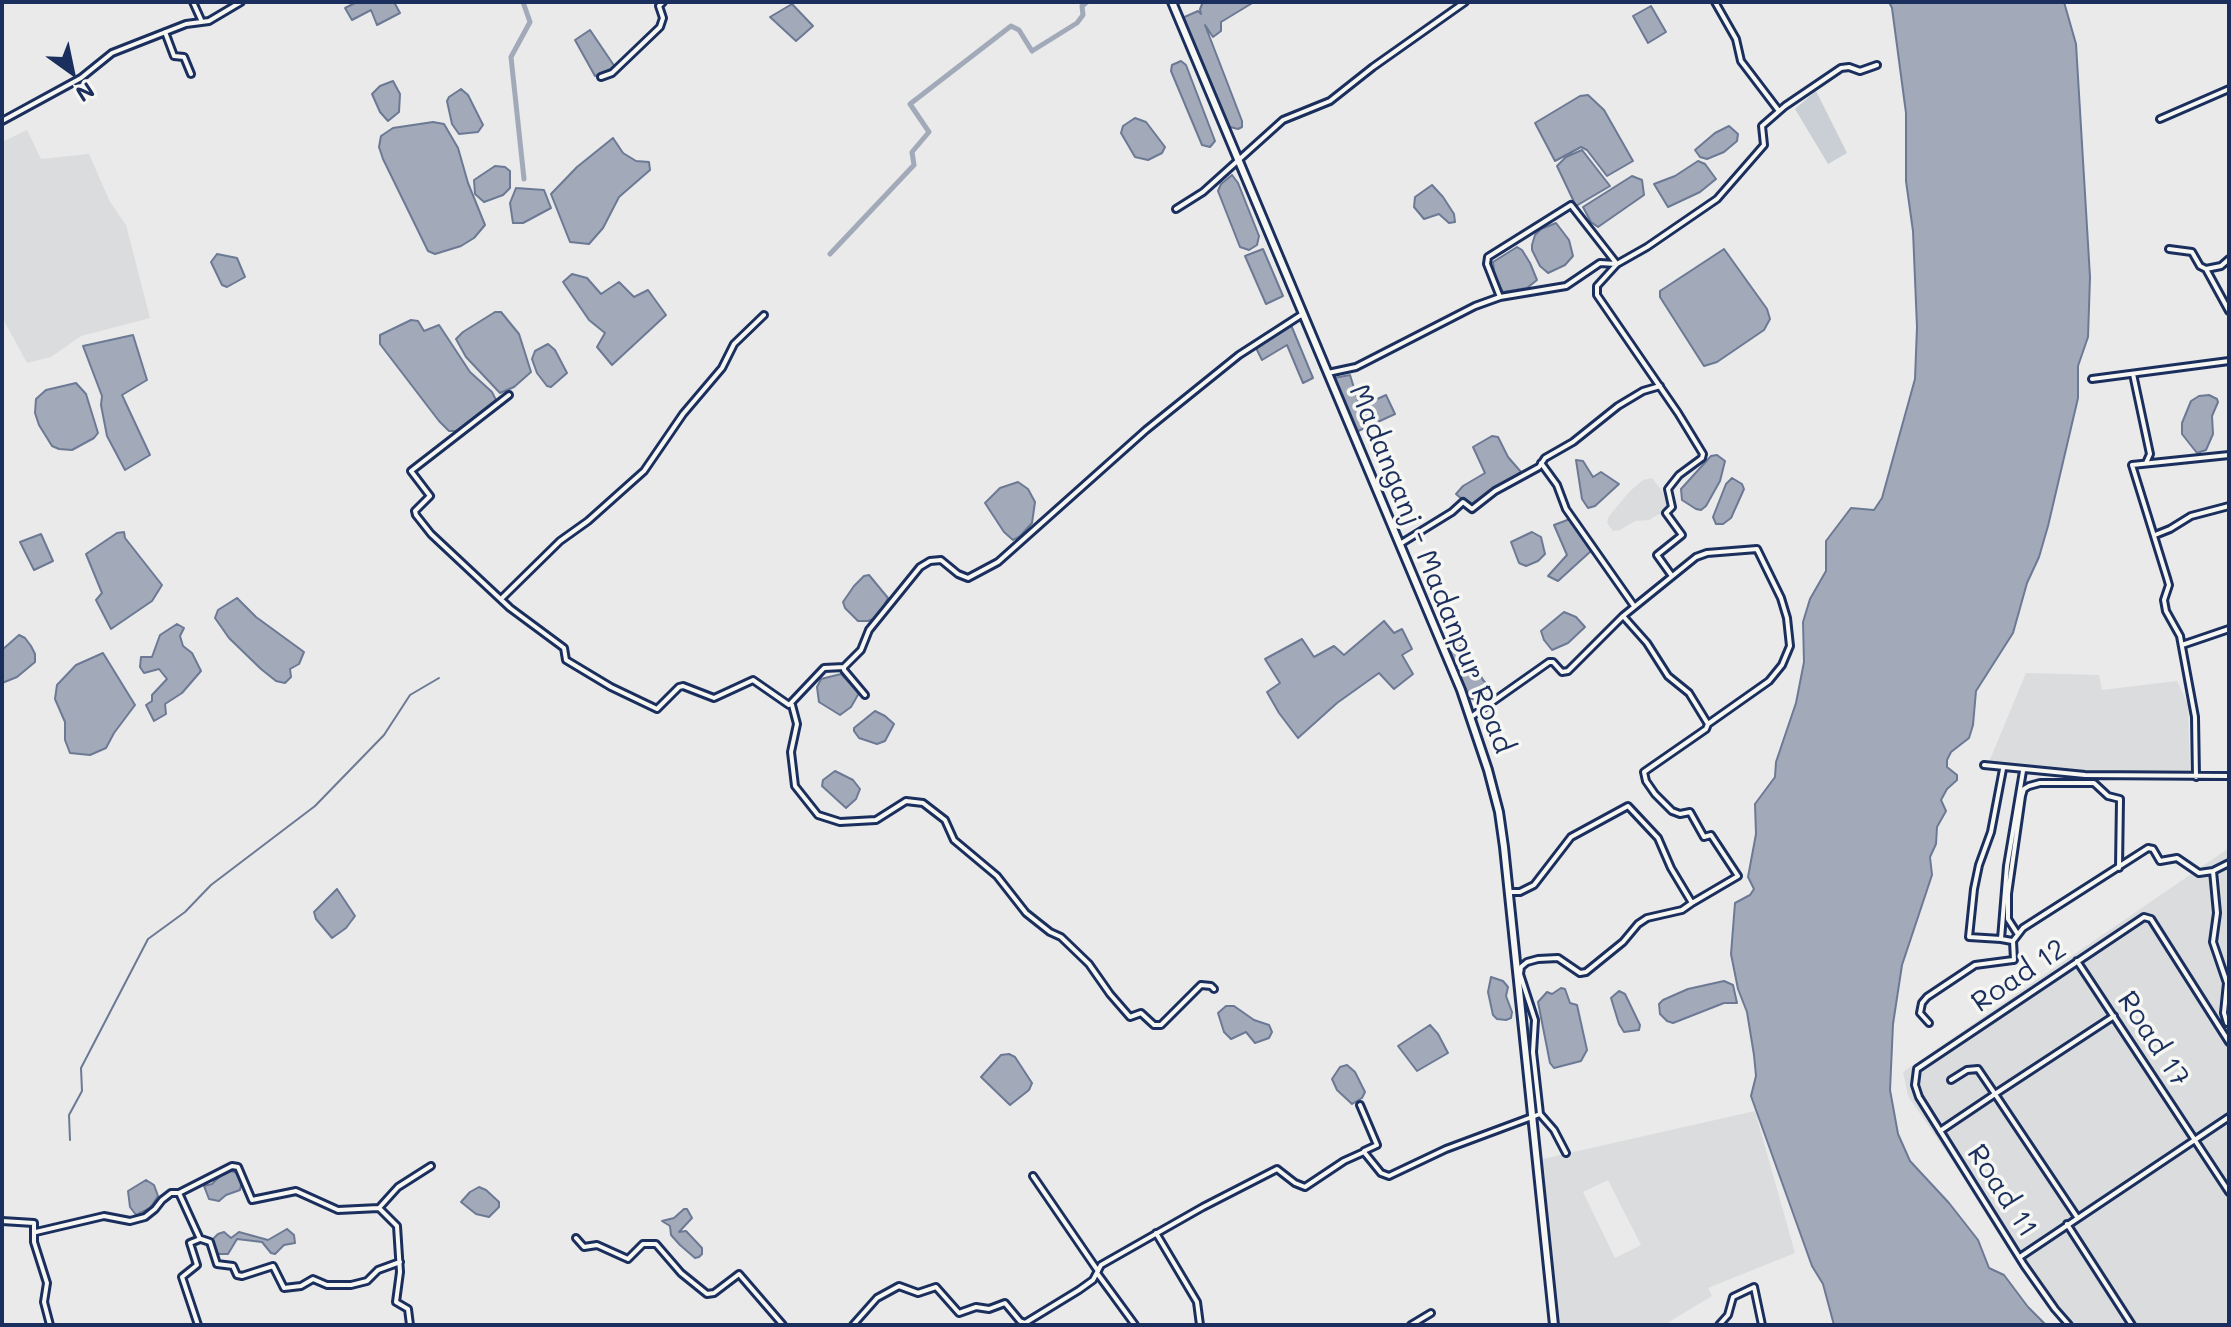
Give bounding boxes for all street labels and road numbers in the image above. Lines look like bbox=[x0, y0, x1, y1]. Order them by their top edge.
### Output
street label: Madanganj - Madanpur Road bbox=[1342, 380, 1520, 758]
street label: Road 12 bbox=[1965, 932, 2073, 1020]
street label: Road 17 bbox=[2110, 985, 2196, 1093]
street label: Road 11 bbox=[1960, 1138, 2044, 1244]

